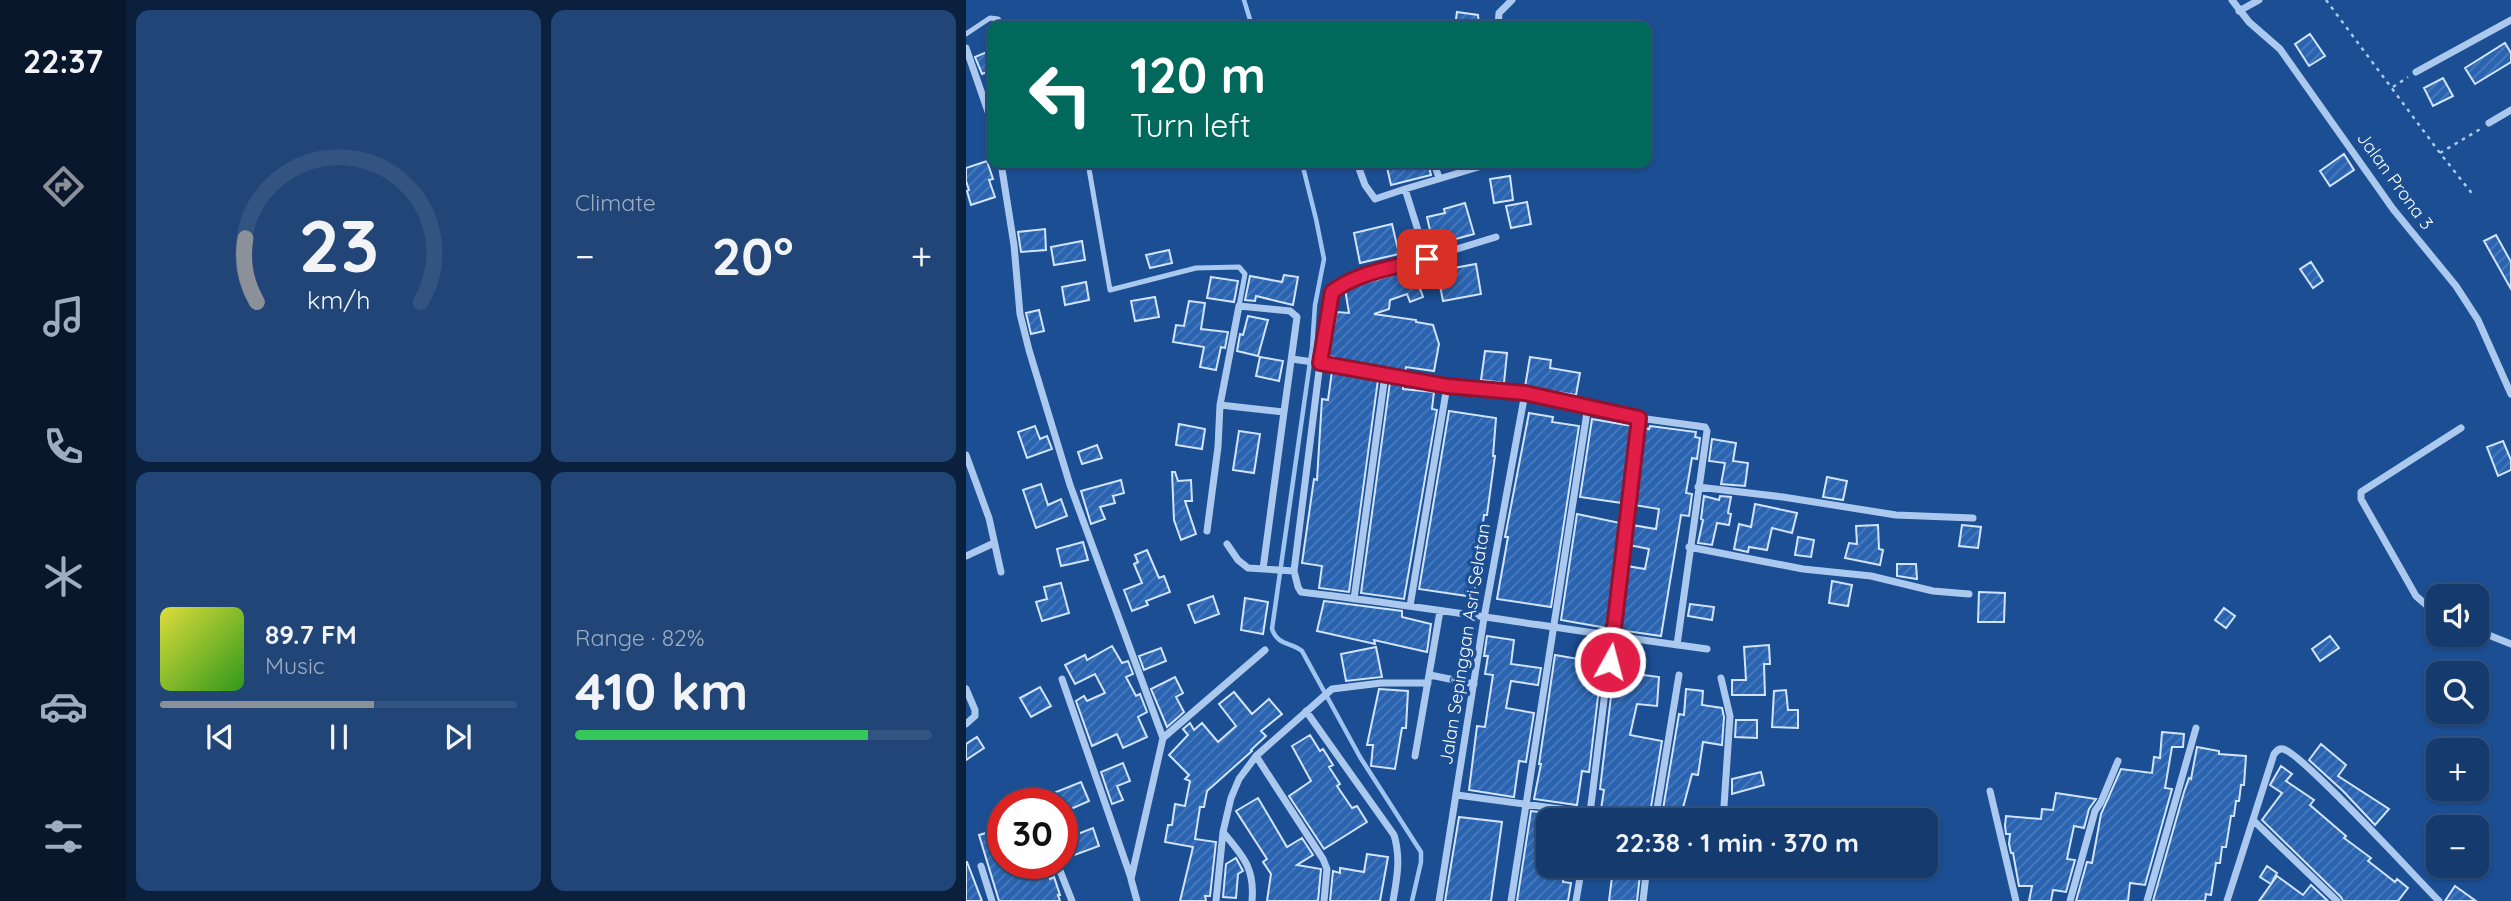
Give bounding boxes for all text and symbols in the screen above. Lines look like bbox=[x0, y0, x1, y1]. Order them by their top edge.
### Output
text: 22:37 bbox=[23, 41, 103, 81]
text: 120 m bbox=[1130, 44, 1266, 105]
icon: left bbox=[1015, 49, 1106, 140]
text: Turn left bbox=[1130, 105, 1251, 145]
street label: Jalan Prona 3 bbox=[2352, 127, 2439, 234]
icon: directions bbox=[39, 162, 88, 211]
text: Climate bbox=[575, 188, 656, 217]
text: 23 bbox=[298, 199, 379, 290]
text: 20° bbox=[712, 223, 794, 288]
pin bbox=[1397, 229, 1457, 289]
text: − bbox=[575, 232, 595, 280]
text: + bbox=[911, 232, 932, 280]
icon: arrive bbox=[1408, 240, 1446, 278]
text: km/h bbox=[307, 284, 370, 315]
icon: music bbox=[39, 292, 88, 341]
icon: phone bbox=[39, 422, 88, 471]
street label: Jalan Sepinggan Asri Selatan bbox=[1434, 522, 1495, 766]
icon: climate bbox=[39, 552, 88, 601]
map controls bbox=[2426, 584, 2489, 878]
button: sound bbox=[2426, 584, 2489, 647]
text: 89.7 FM bbox=[265, 618, 357, 651]
text: Range · 82% bbox=[575, 623, 705, 652]
position arrow bbox=[1573, 625, 1647, 699]
text: Music bbox=[265, 651, 325, 680]
text: 410 km bbox=[575, 658, 748, 723]
button: search bbox=[2426, 661, 2489, 724]
icon: car bbox=[39, 682, 88, 731]
icon: previous bbox=[201, 718, 239, 756]
icon: pause bbox=[320, 718, 358, 756]
icon: next bbox=[439, 718, 477, 756]
button: + bbox=[2426, 738, 2489, 801]
speed limit sign: 30 bbox=[987, 788, 1078, 879]
icon: filters bbox=[39, 812, 88, 861]
button: − bbox=[2426, 815, 2489, 878]
text: 22:38 · 1 min · 370 m bbox=[1615, 826, 1859, 859]

